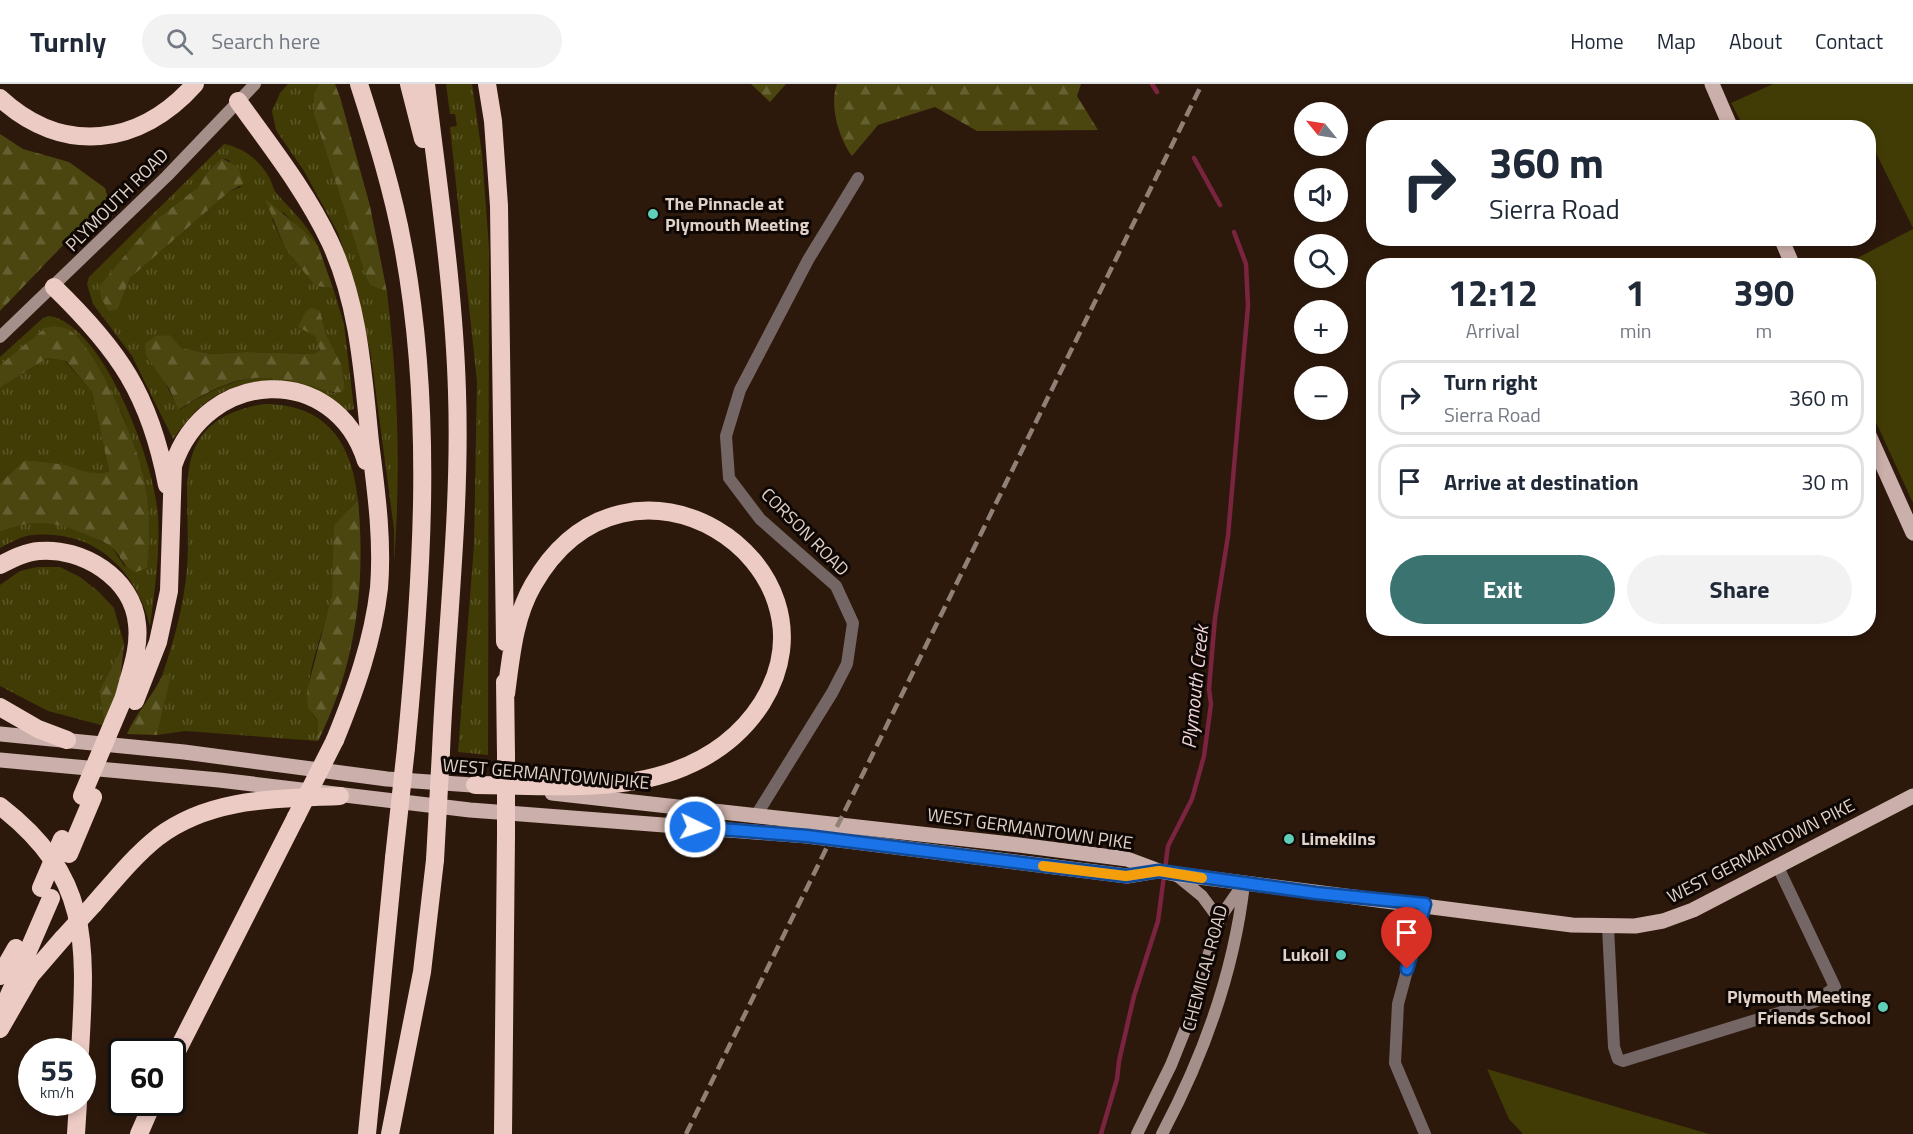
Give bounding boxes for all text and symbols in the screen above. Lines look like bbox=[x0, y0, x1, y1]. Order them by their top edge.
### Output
search box bbox=[142, 14, 562, 68]
text: Turnly bbox=[30, 20, 106, 63]
text: Search here bbox=[211, 24, 320, 58]
icon: search bbox=[163, 25, 196, 58]
text: Home bbox=[1570, 25, 1624, 57]
text: Map bbox=[1657, 25, 1696, 57]
text: About bbox=[1729, 25, 1782, 57]
text: Contact bbox=[1815, 25, 1883, 57]
north arrow bbox=[1294, 102, 1348, 156]
map controls bbox=[1294, 102, 1348, 420]
text: 360 m bbox=[1489, 130, 1604, 194]
street label: PLYMOUTH ROAD bbox=[59, 142, 175, 258]
icon: right bbox=[1390, 144, 1468, 222]
button: sound bbox=[1294, 168, 1348, 222]
text: Sierra Road bbox=[1489, 188, 1620, 229]
place label: The Pinnacle at Plymouth Meeting bbox=[665, 190, 809, 238]
marker: The Pinnacle at Plymouth Meeting bbox=[646, 207, 660, 221]
button: search bbox=[1294, 234, 1348, 288]
text: 12:12 bbox=[1448, 265, 1538, 320]
text: 1 bbox=[1626, 265, 1646, 320]
text: 390 bbox=[1734, 265, 1794, 320]
button: + bbox=[1294, 300, 1348, 354]
text: Arrival bbox=[1466, 315, 1520, 346]
text: min bbox=[1620, 315, 1652, 346]
text: m bbox=[1755, 315, 1772, 346]
text: Turn right bbox=[1444, 365, 1538, 399]
button: − bbox=[1294, 366, 1348, 420]
icon: right bbox=[1393, 381, 1426, 414]
text: 360 m bbox=[1789, 381, 1849, 415]
text: Sierra Road bbox=[1444, 399, 1541, 430]
icon: arrive bbox=[1393, 465, 1426, 498]
text: Arrive at destination bbox=[1444, 465, 1639, 499]
text: 30 m bbox=[1801, 465, 1849, 499]
street label: CORSON ROAD bbox=[755, 481, 856, 582]
button: Exit bbox=[1390, 555, 1615, 624]
button: Share bbox=[1627, 555, 1852, 624]
water label: Plymouth Creek bbox=[1173, 622, 1217, 750]
street label: WEST GERMANTOWN PIKE bbox=[442, 751, 651, 796]
street label: WEST GERMANTOWN PIKE bbox=[1662, 791, 1859, 910]
position arrow bbox=[663, 795, 727, 859]
street label: WEST GERMANTOWN PIKE bbox=[925, 801, 1135, 856]
place label: Limekilns bbox=[1301, 825, 1376, 852]
marker: Limekilns bbox=[1282, 832, 1296, 846]
street label: CHEMICAL ROAD bbox=[1175, 902, 1234, 1034]
pin bbox=[1381, 907, 1432, 969]
icon: arrive bbox=[1390, 916, 1423, 949]
place label: Lukoil bbox=[1282, 941, 1329, 968]
marker: Lukoil bbox=[1334, 948, 1348, 962]
place label: Plymouth Meeting Friends School bbox=[1727, 983, 1871, 1031]
marker: Plymouth Meeting Friends School bbox=[1876, 1000, 1890, 1014]
speed limit sign: 60 bbox=[108, 1038, 186, 1116]
text: 55 bbox=[40, 1047, 74, 1093]
text: km/h bbox=[40, 1081, 74, 1104]

